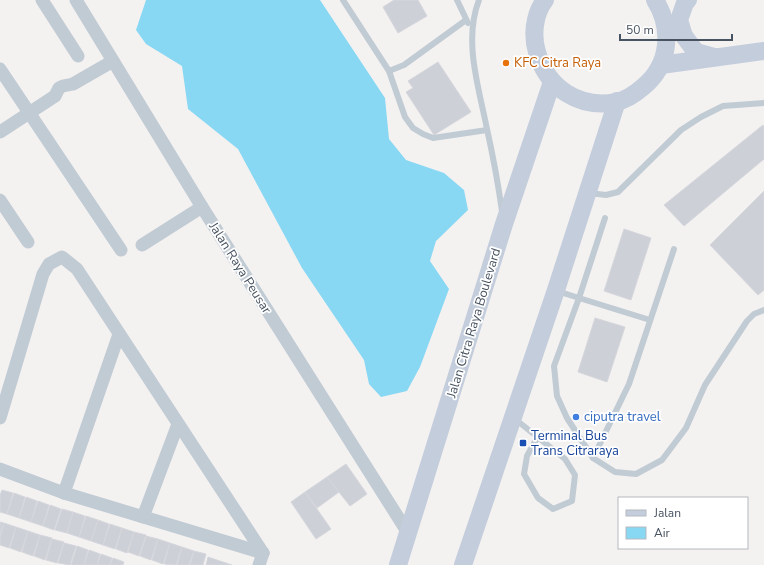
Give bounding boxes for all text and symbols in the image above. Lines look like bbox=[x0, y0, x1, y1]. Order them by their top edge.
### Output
scale bar bbox=[620, 16, 732, 42]
text: 50 m bbox=[626, 22, 654, 38]
place label: KFC Citra Raya bbox=[514, 54, 601, 72]
marker: KFC Citra Raya bbox=[501, 58, 511, 68]
street label: Jalan Raya Peusar bbox=[204, 218, 276, 317]
street label: Jalan Citra Raya Boulevard bbox=[442, 246, 505, 401]
place label: ciputra travel bbox=[584, 408, 661, 426]
marker: ciputra travel bbox=[571, 412, 581, 422]
place label: Terminal Bus Trans Citraraya bbox=[531, 427, 619, 460]
marker: Terminal Bus Trans Citraraya bbox=[518, 438, 528, 448]
legend bbox=[618, 497, 748, 549]
text: Jalan bbox=[653, 505, 681, 521]
text: Air bbox=[654, 525, 671, 541]

